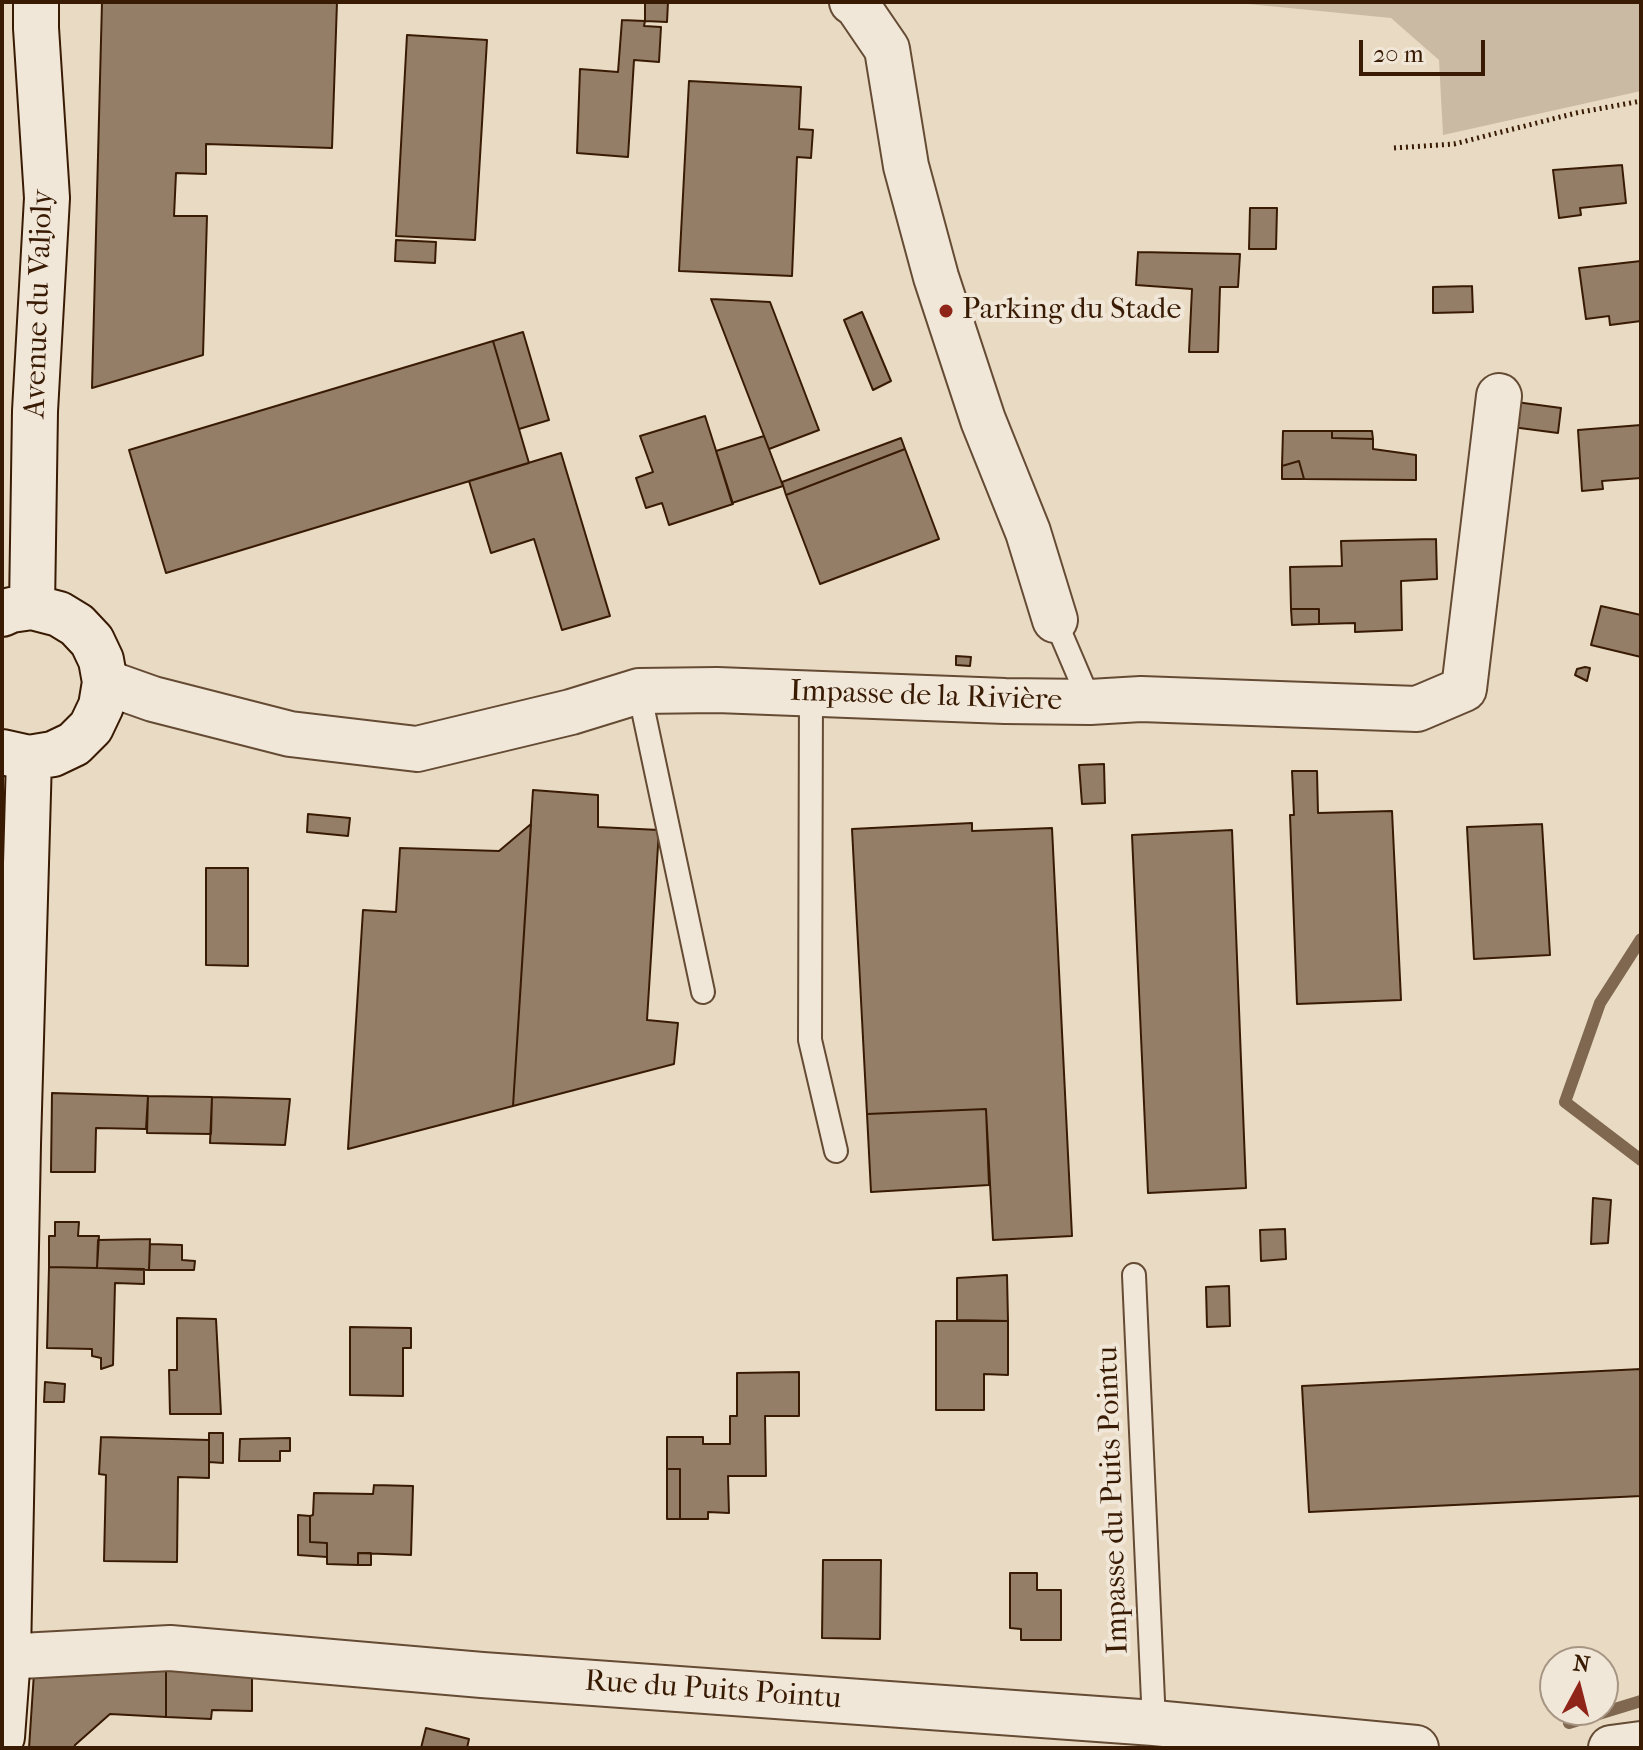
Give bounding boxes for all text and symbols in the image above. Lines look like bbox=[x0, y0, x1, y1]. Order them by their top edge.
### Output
scale bar bbox=[1363, 24, 1489, 74]
text: 20 m bbox=[1373, 40, 1424, 68]
street label: Avenue du Valjoly bbox=[18, 189, 62, 419]
place label: Parking du Stade bbox=[962, 293, 1181, 329]
marker: Parking du Stade bbox=[937, 302, 955, 320]
street label: Impasse de la Rivière bbox=[789, 674, 1063, 720]
street label: Impasse du Puits Pointu bbox=[1091, 1345, 1137, 1655]
north arrow bbox=[1539, 1646, 1619, 1726]
text: N bbox=[1572, 1650, 1592, 1678]
street label: Rue du Puits Pointu bbox=[583, 1664, 843, 1718]

